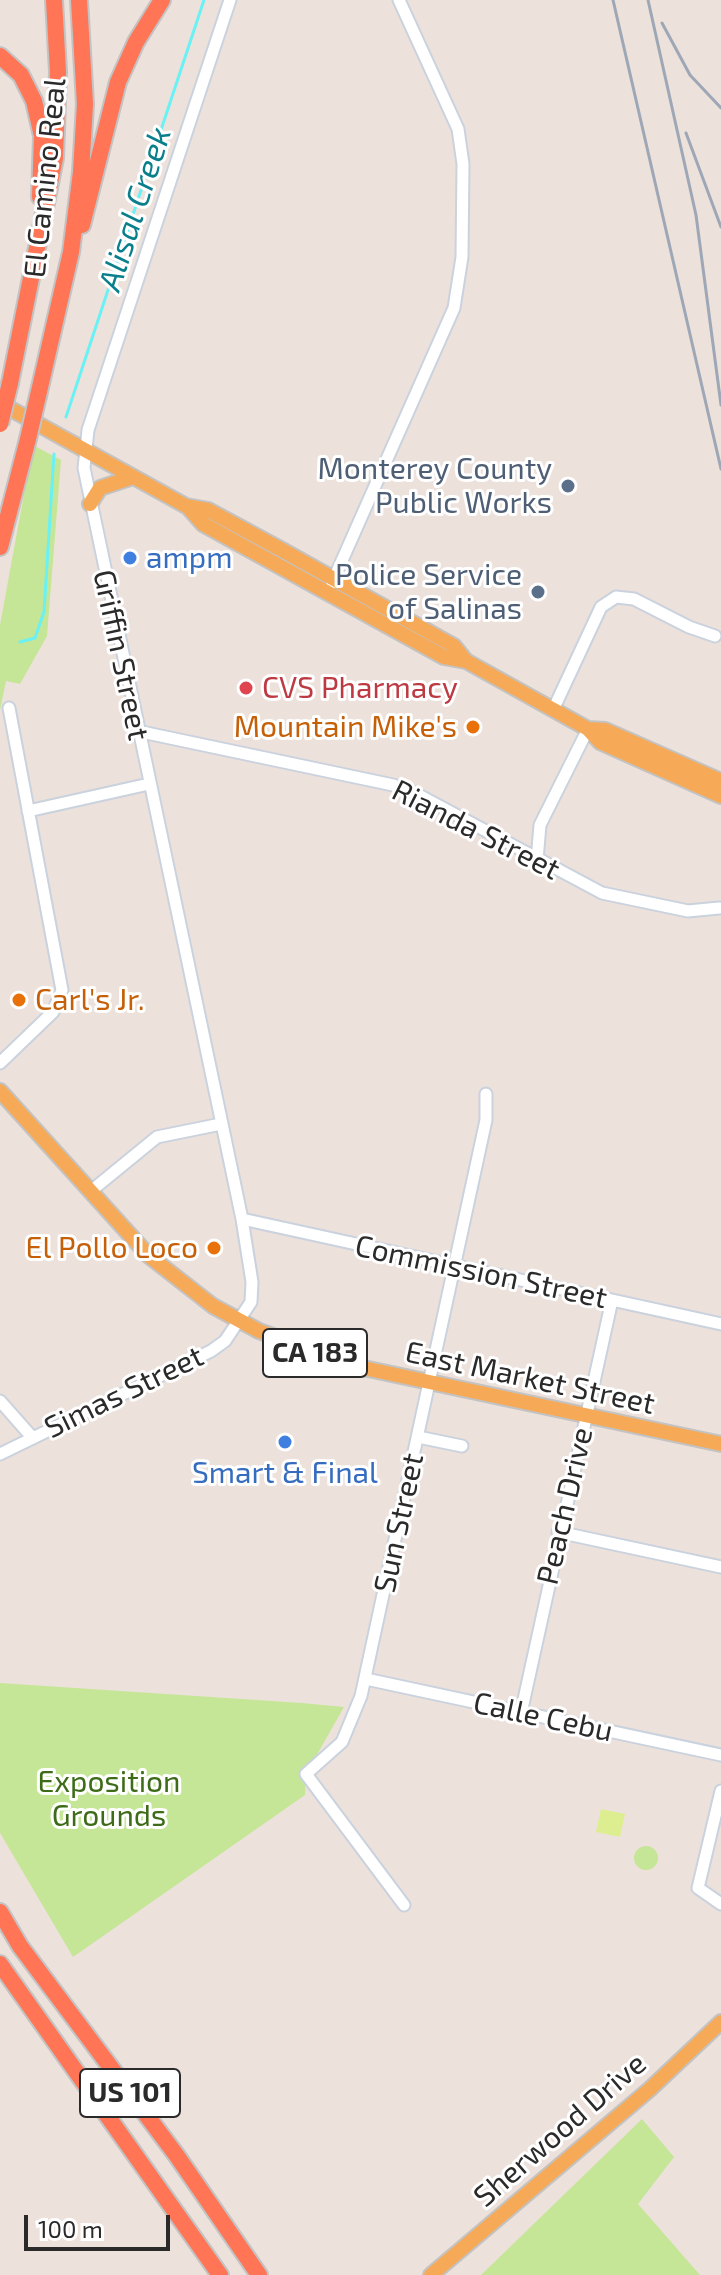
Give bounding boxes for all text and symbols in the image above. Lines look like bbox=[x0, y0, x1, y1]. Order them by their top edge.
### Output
street label: El Camino Real bbox=[17, 76, 73, 280]
water label: Alisal Creek bbox=[91, 122, 179, 296]
place label: Monterey County Public Works bbox=[317, 451, 552, 522]
marker: Monterey County Public Works bbox=[559, 477, 577, 495]
place label: ampm bbox=[146, 540, 232, 576]
marker: ampm bbox=[121, 549, 139, 567]
place label: Police Service of Salinas bbox=[335, 557, 522, 628]
street label: Griffin Street bbox=[85, 566, 157, 744]
marker: Police Service of Salinas bbox=[529, 583, 547, 601]
place label: CVS Pharmacy bbox=[262, 670, 458, 706]
marker: CVS Pharmacy bbox=[237, 679, 255, 697]
place label: Mountain Mike's bbox=[234, 709, 457, 745]
marker: Mountain Mike's bbox=[464, 718, 482, 736]
street label: Rianda Street bbox=[386, 772, 566, 888]
place label: Carl's Jr. bbox=[35, 982, 145, 1018]
marker: Carl's Jr. bbox=[10, 991, 28, 1009]
street label: Commission Street bbox=[352, 1228, 610, 1316]
place label: El Pollo Loco bbox=[26, 1230, 198, 1266]
marker: El Pollo Loco bbox=[205, 1239, 223, 1257]
road number: CA 183 bbox=[263, 1329, 367, 1377]
street label: East Market Street bbox=[402, 1334, 658, 1422]
street label: Simas Street bbox=[39, 1338, 209, 1446]
street label: Peach Drive bbox=[529, 1424, 601, 1588]
marker: Smart & Final bbox=[276, 1433, 294, 1451]
street label: Sun Street bbox=[367, 1450, 431, 1596]
place label: Smart & Final bbox=[192, 1455, 378, 1491]
street label: Calle Cebu bbox=[470, 1685, 616, 1749]
park label: Exposition Grounds bbox=[37, 1764, 181, 1834]
street label: Sherwood Drive bbox=[467, 2045, 653, 2215]
road number: US 101 bbox=[80, 2069, 180, 2117]
scale bar bbox=[28, 2199, 174, 2249]
text: 100 m bbox=[38, 2214, 103, 2243]

